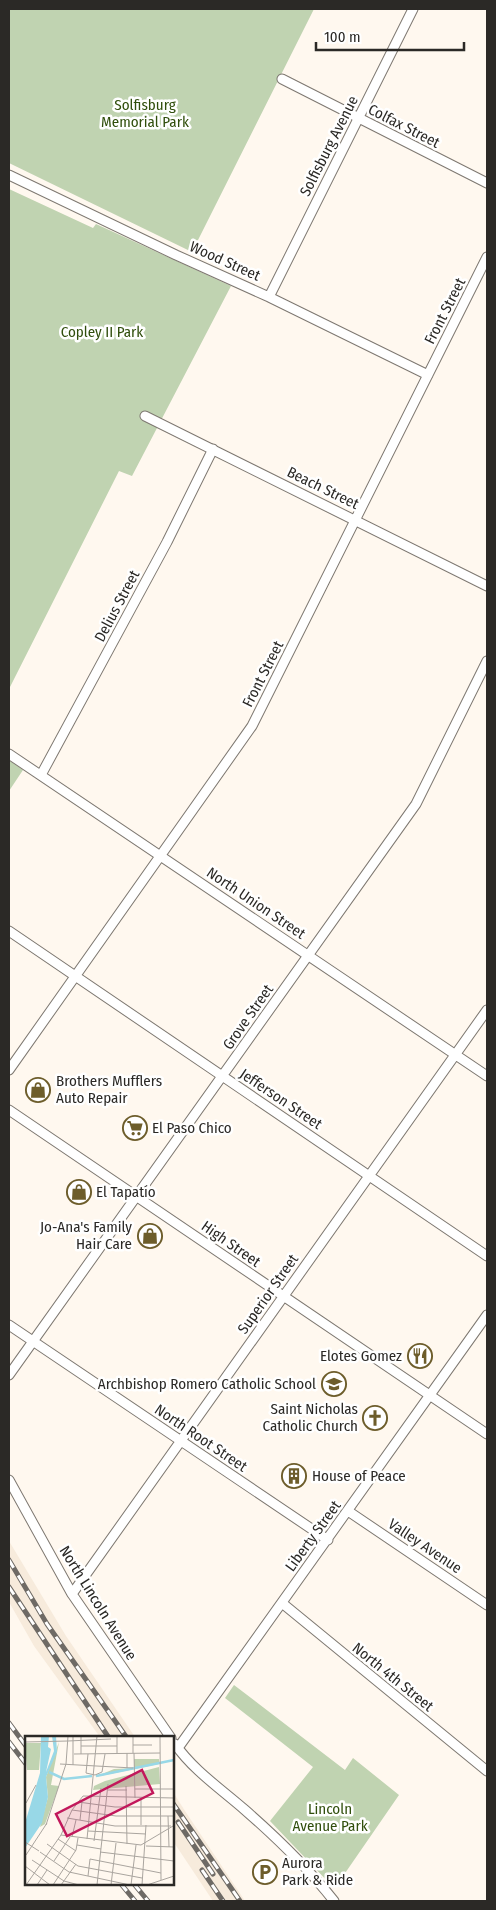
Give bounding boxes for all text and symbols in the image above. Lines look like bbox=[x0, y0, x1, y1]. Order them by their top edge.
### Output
scale bar bbox=[316, 20, 464, 52]
text: 100 m bbox=[324, 28, 361, 46]
street label: Solfisburg Avenue bbox=[296, 93, 362, 199]
park label: Solfisburg Memorial Park bbox=[101, 96, 189, 131]
street label: Colfax Street bbox=[365, 100, 443, 152]
street label: Wood Street bbox=[187, 237, 263, 285]
street label: Front Street bbox=[421, 275, 469, 347]
park label: Copley II Park bbox=[61, 323, 143, 341]
street label: Beach Street bbox=[284, 463, 362, 513]
street label: Delius Street bbox=[91, 567, 143, 645]
street label: Front Street bbox=[239, 638, 287, 710]
street label: North Union Street bbox=[203, 863, 309, 943]
street label: Grove Street bbox=[219, 981, 277, 1053]
street label: Jefferson Street bbox=[236, 1065, 326, 1133]
place label: Brothers Mufflers Auto Repair bbox=[56, 1072, 162, 1107]
shop icon: Brothers Mufflers Auto Repair bbox=[25, 1077, 51, 1103]
supermarket icon: El Paso Chico bbox=[122, 1115, 148, 1141]
place label: El Paso Chico bbox=[152, 1119, 232, 1137]
shop icon: El Tapatío bbox=[66, 1179, 92, 1205]
place label: El Tapatío bbox=[96, 1183, 156, 1201]
street label: High Street bbox=[198, 1217, 264, 1271]
place label: Jo-Ana's Family Hair Care bbox=[40, 1218, 132, 1253]
shop icon: Jo-Ana's Family Hair Care bbox=[137, 1223, 163, 1249]
street label: Superior Street bbox=[234, 1251, 302, 1337]
restaurant icon: Elotes Gomez bbox=[407, 1343, 433, 1369]
place label: Elotes Gomez bbox=[320, 1347, 402, 1365]
school or university icon: Archbishop Romero Catholic School bbox=[321, 1371, 347, 1397]
place label: Archbishop Romero Catholic School bbox=[98, 1375, 316, 1393]
street label: North Root Street bbox=[151, 1400, 251, 1476]
place label: Saint Nicholas Catholic Church bbox=[262, 1400, 358, 1435]
church icon: Saint Nicholas Catholic Church bbox=[362, 1405, 388, 1431]
building icon: House of Peace bbox=[281, 1463, 307, 1489]
place label: House of Peace bbox=[312, 1467, 406, 1485]
street label: Liberty Street bbox=[281, 1497, 345, 1575]
street label: Valley Avenue bbox=[385, 1515, 465, 1577]
street label: North Lincoln Avenue bbox=[56, 1543, 140, 1663]
street label: North 4th Street bbox=[349, 1639, 437, 1715]
inset map bbox=[25, 1736, 174, 1885]
park label: Lincoln Avenue Park bbox=[292, 1800, 368, 1835]
place label: Aurora Park & Ride bbox=[282, 1854, 353, 1889]
parking icon: Aurora Park & Ride bbox=[252, 1859, 278, 1885]

